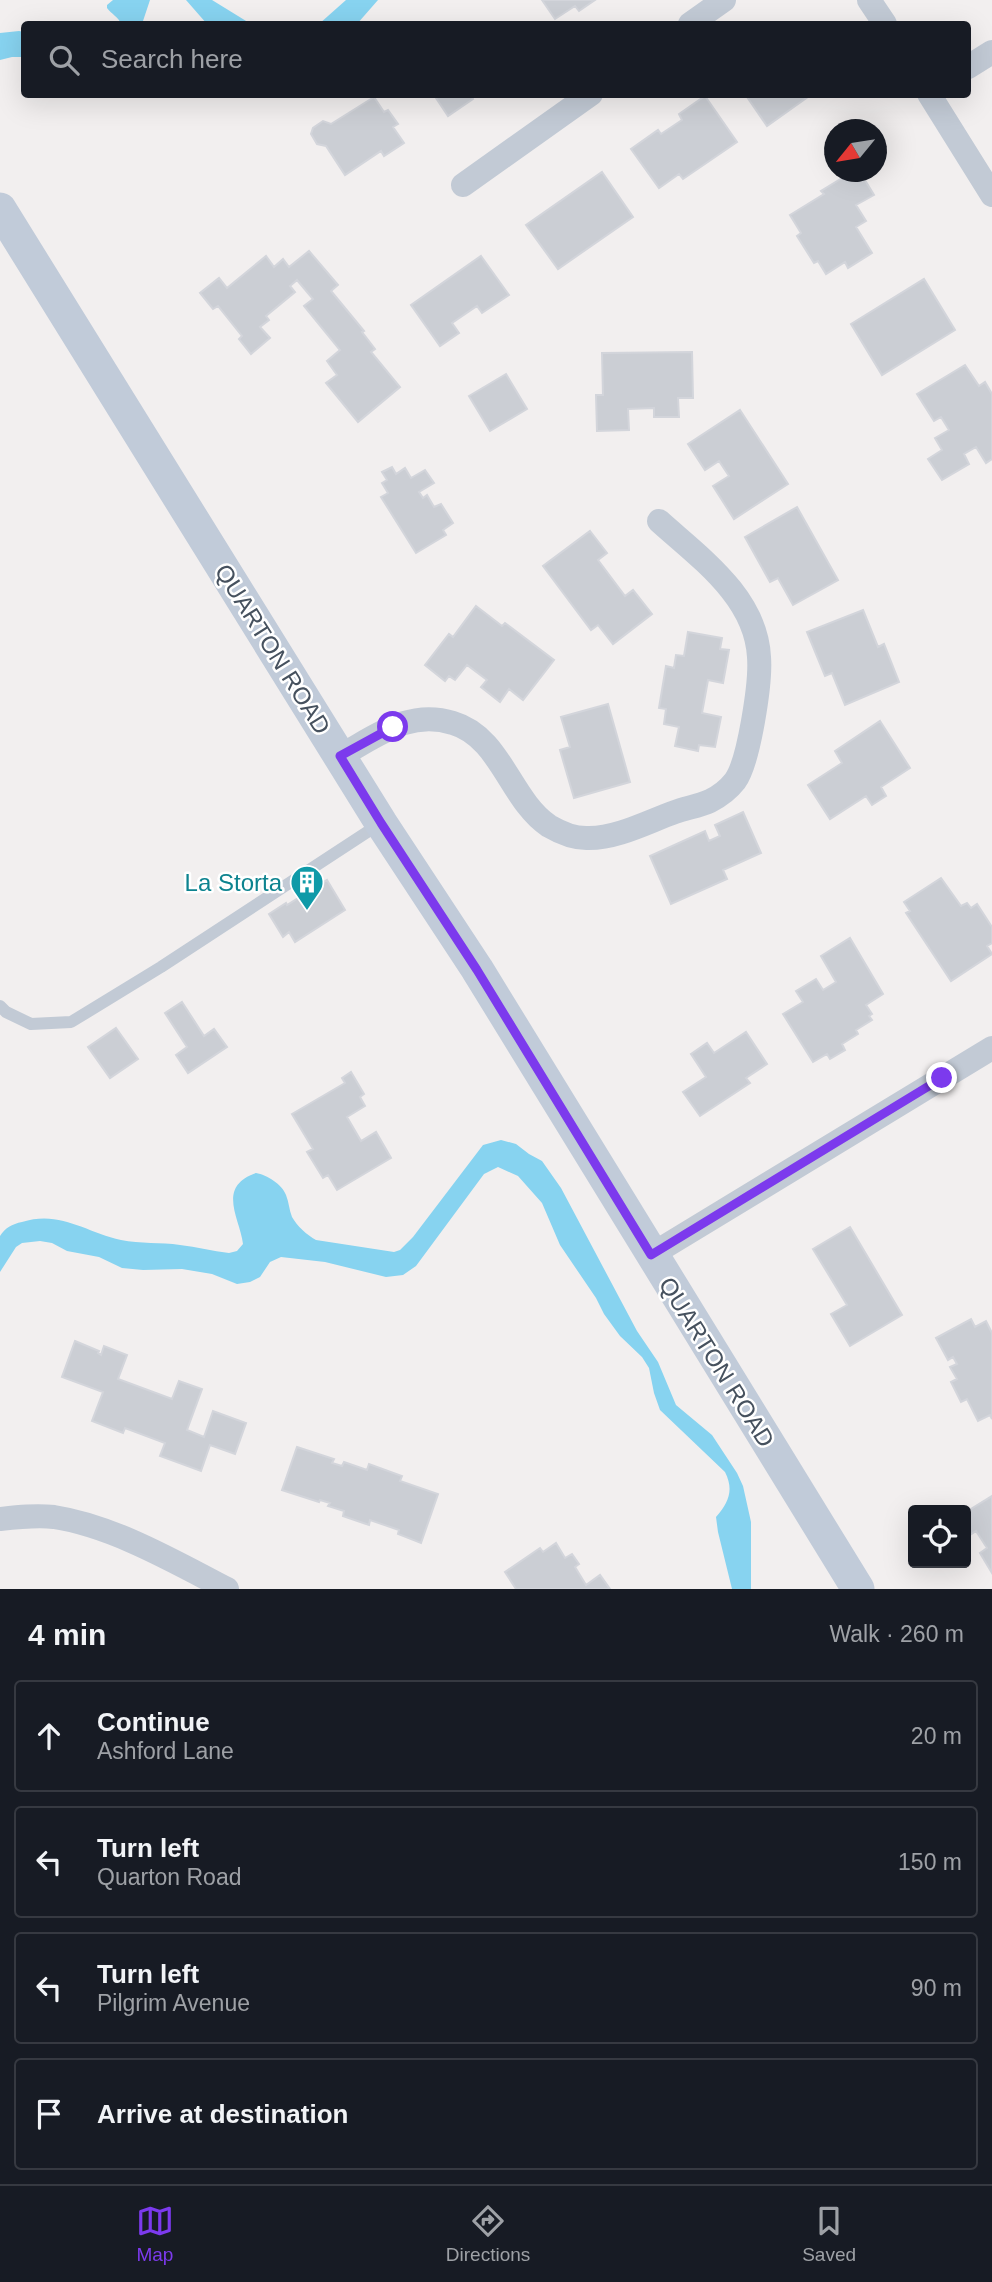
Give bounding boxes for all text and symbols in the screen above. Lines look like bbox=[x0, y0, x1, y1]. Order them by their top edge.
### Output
search box bbox=[21, 21, 971, 98]
icon: search bbox=[45, 41, 83, 79]
text: Search here bbox=[101, 44, 243, 74]
north arrow bbox=[824, 119, 887, 182]
street label: QUARTON ROAD bbox=[210, 559, 336, 739]
route start bbox=[377, 711, 408, 742]
building icon: La Storta bbox=[288, 863, 326, 912]
place label: La Storta bbox=[185, 869, 283, 896]
route end bbox=[926, 1062, 957, 1093]
street label: QUARTON ROAD bbox=[654, 1272, 780, 1452]
map controls bbox=[908, 1505, 971, 1568]
button: locate bbox=[908, 1505, 971, 1568]
text: 4 min bbox=[28, 1618, 106, 1651]
text: Walk · 260 m bbox=[829, 1621, 964, 1647]
text: Continue bbox=[97, 1707, 210, 1737]
icon: ahead bbox=[30, 1717, 68, 1755]
text: 20 m bbox=[911, 1723, 962, 1749]
text: Ashford Lane bbox=[97, 1738, 234, 1764]
text: Turn left bbox=[97, 1833, 199, 1863]
icon: left bbox=[30, 1843, 68, 1881]
text: 150 m bbox=[898, 1849, 962, 1875]
text: Quarton Road bbox=[97, 1864, 241, 1890]
text: Turn left bbox=[97, 1959, 199, 1989]
icon: left bbox=[30, 1969, 68, 2007]
text: 90 m bbox=[911, 1975, 962, 2001]
text: Pilgrim Avenue bbox=[97, 1990, 250, 2016]
icon: arrive bbox=[30, 2095, 68, 2133]
text: Arrive at destination bbox=[97, 2099, 348, 2129]
tab: Map bbox=[136, 2202, 174, 2266]
tab: Directions bbox=[446, 2202, 530, 2266]
tab: Saved bbox=[802, 2202, 856, 2266]

